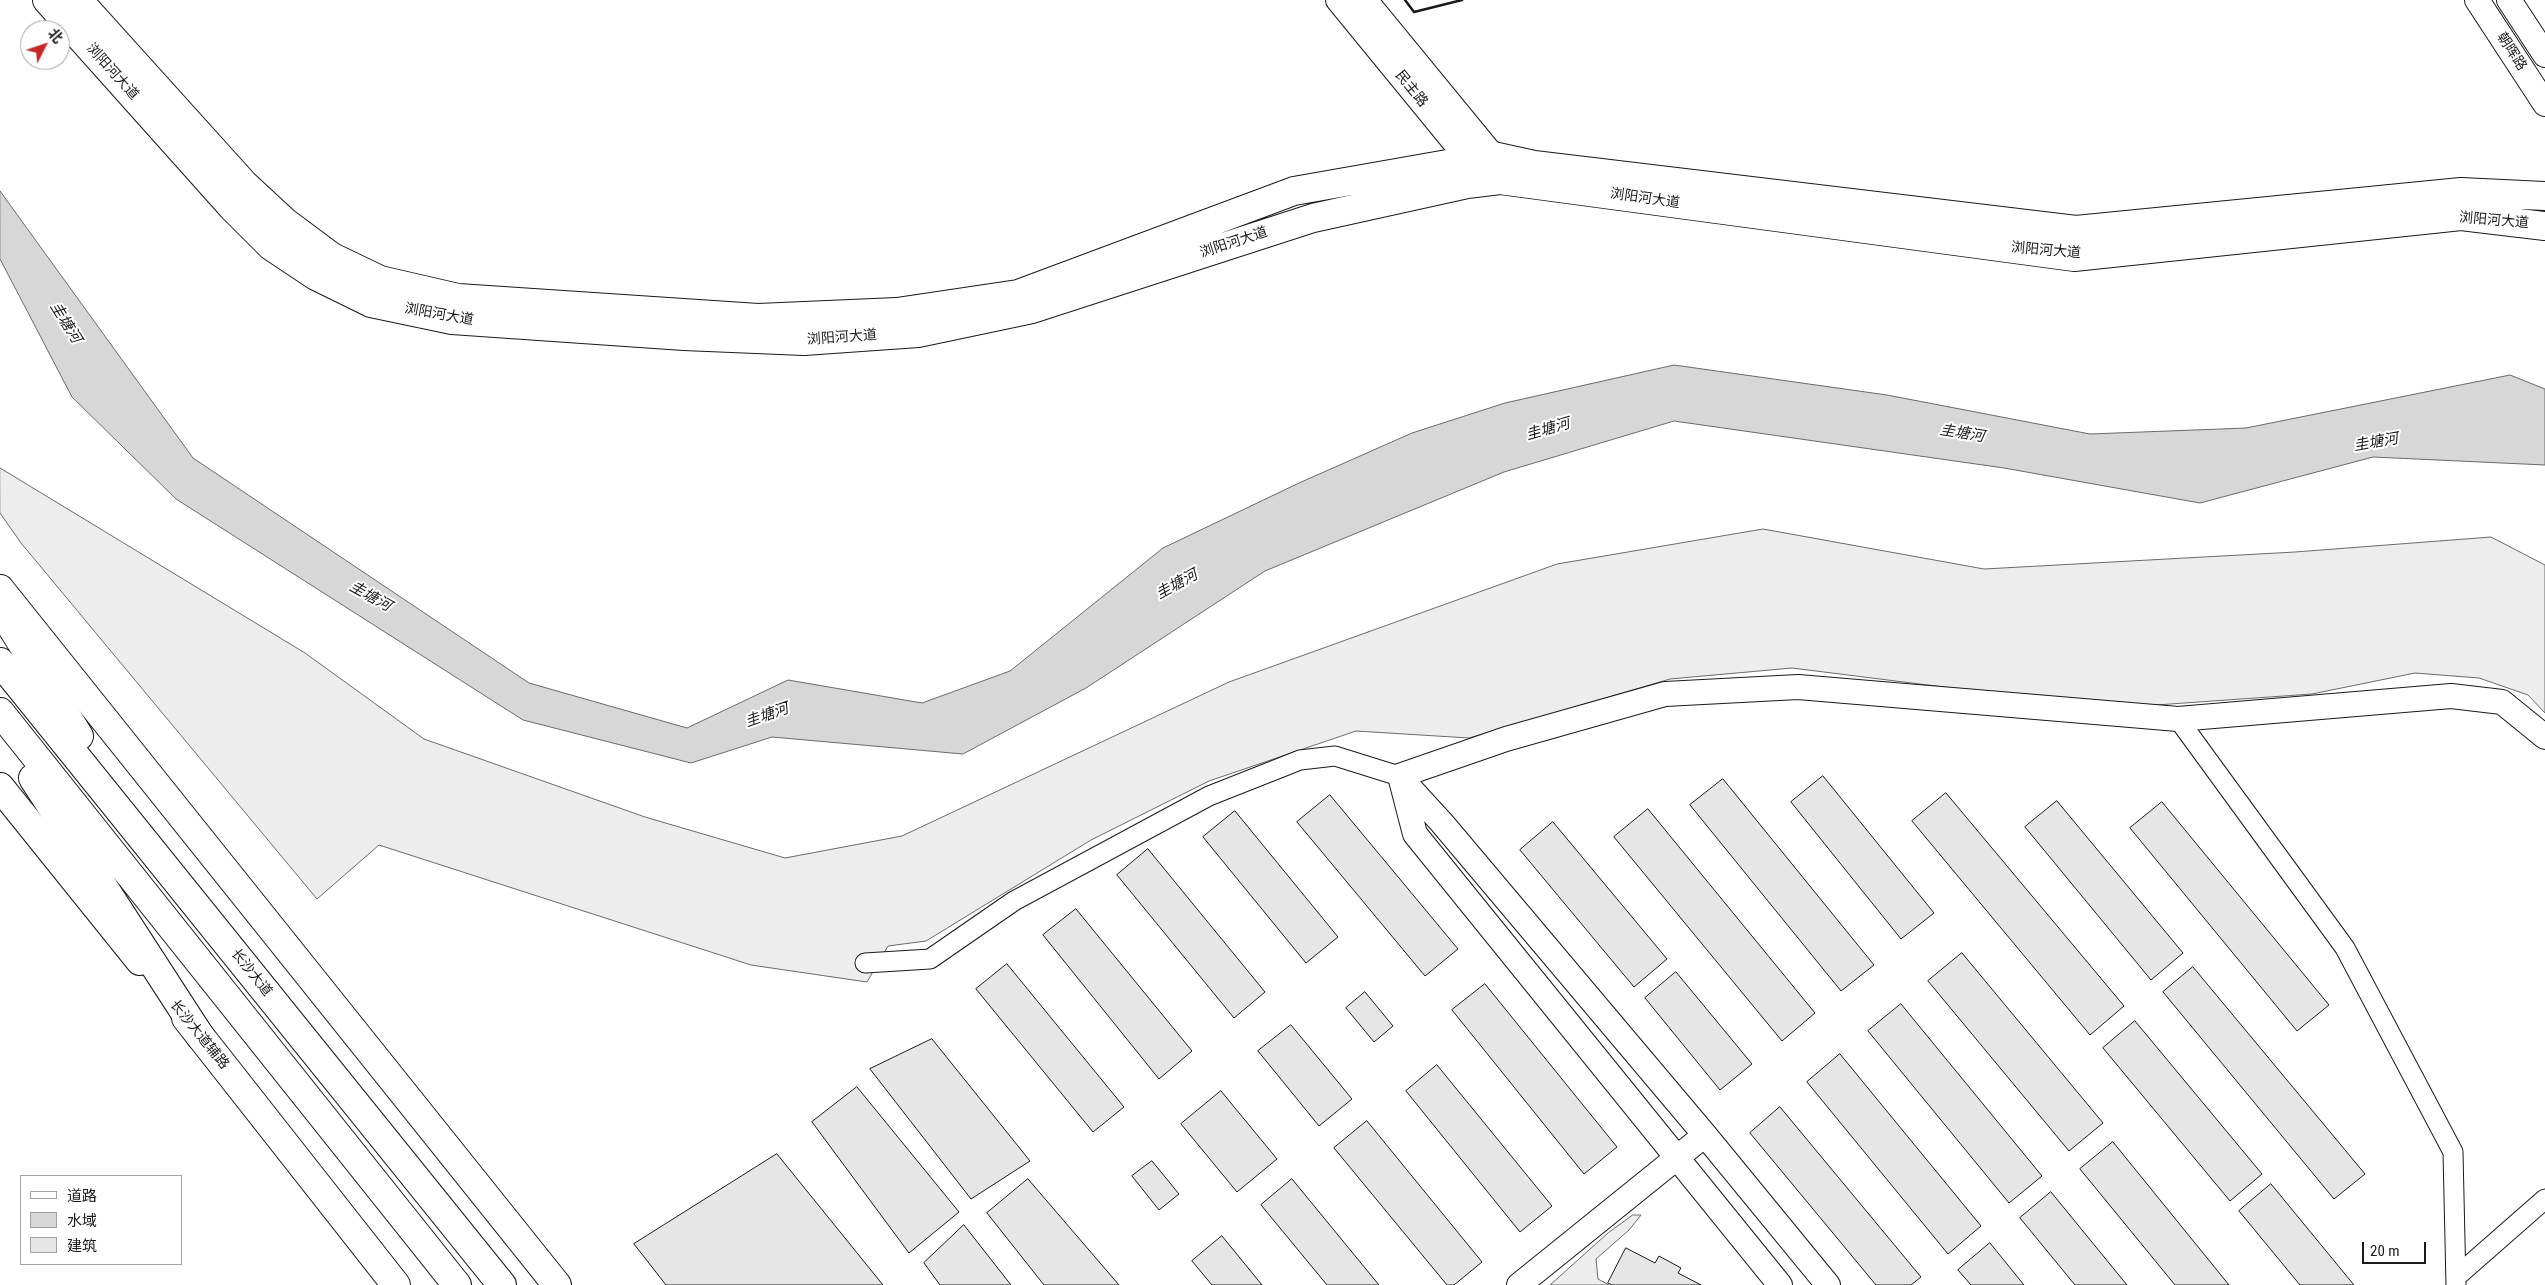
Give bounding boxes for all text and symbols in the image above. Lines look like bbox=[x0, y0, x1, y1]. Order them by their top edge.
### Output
north arrow bbox=[20, 20, 70, 70]
text: 北 bbox=[45, 25, 66, 46]
street label: 朝晖路 bbox=[2493, 30, 2529, 74]
street label: 浏阳河大道 bbox=[82, 40, 142, 104]
street label: 民主路 bbox=[1391, 67, 1431, 111]
street label: 浏阳河大道 bbox=[1609, 186, 1681, 212]
street label: 浏阳河大道 bbox=[2458, 210, 2530, 232]
street label: 浏阳河大道 bbox=[1198, 224, 1270, 262]
street label: 浏阳河大道 bbox=[2010, 240, 2082, 262]
water label: 圭塘河 bbox=[45, 299, 85, 347]
street label: 浏阳河大道 bbox=[403, 301, 475, 329]
street label: 浏阳河大道 bbox=[806, 327, 878, 349]
water label: 圭塘河 bbox=[1524, 415, 1572, 445]
water label: 圭塘河 bbox=[1938, 422, 1986, 446]
water label: 圭塘河 bbox=[2352, 430, 2400, 456]
water label: 圭塘河 bbox=[1153, 566, 1201, 604]
water label: 圭塘河 bbox=[346, 578, 394, 616]
water label: 圭塘河 bbox=[743, 700, 791, 732]
street label: 长沙大道 bbox=[227, 946, 275, 1000]
street label: 长沙大道辅路 bbox=[166, 997, 232, 1073]
legend bbox=[20, 1175, 182, 1265]
text: 道路 bbox=[67, 1187, 97, 1205]
text: 水域 bbox=[67, 1212, 97, 1230]
scale bar bbox=[2365, 1232, 2429, 1264]
text: 建筑 bbox=[67, 1237, 97, 1255]
text: 20 m bbox=[2370, 1242, 2400, 1260]

